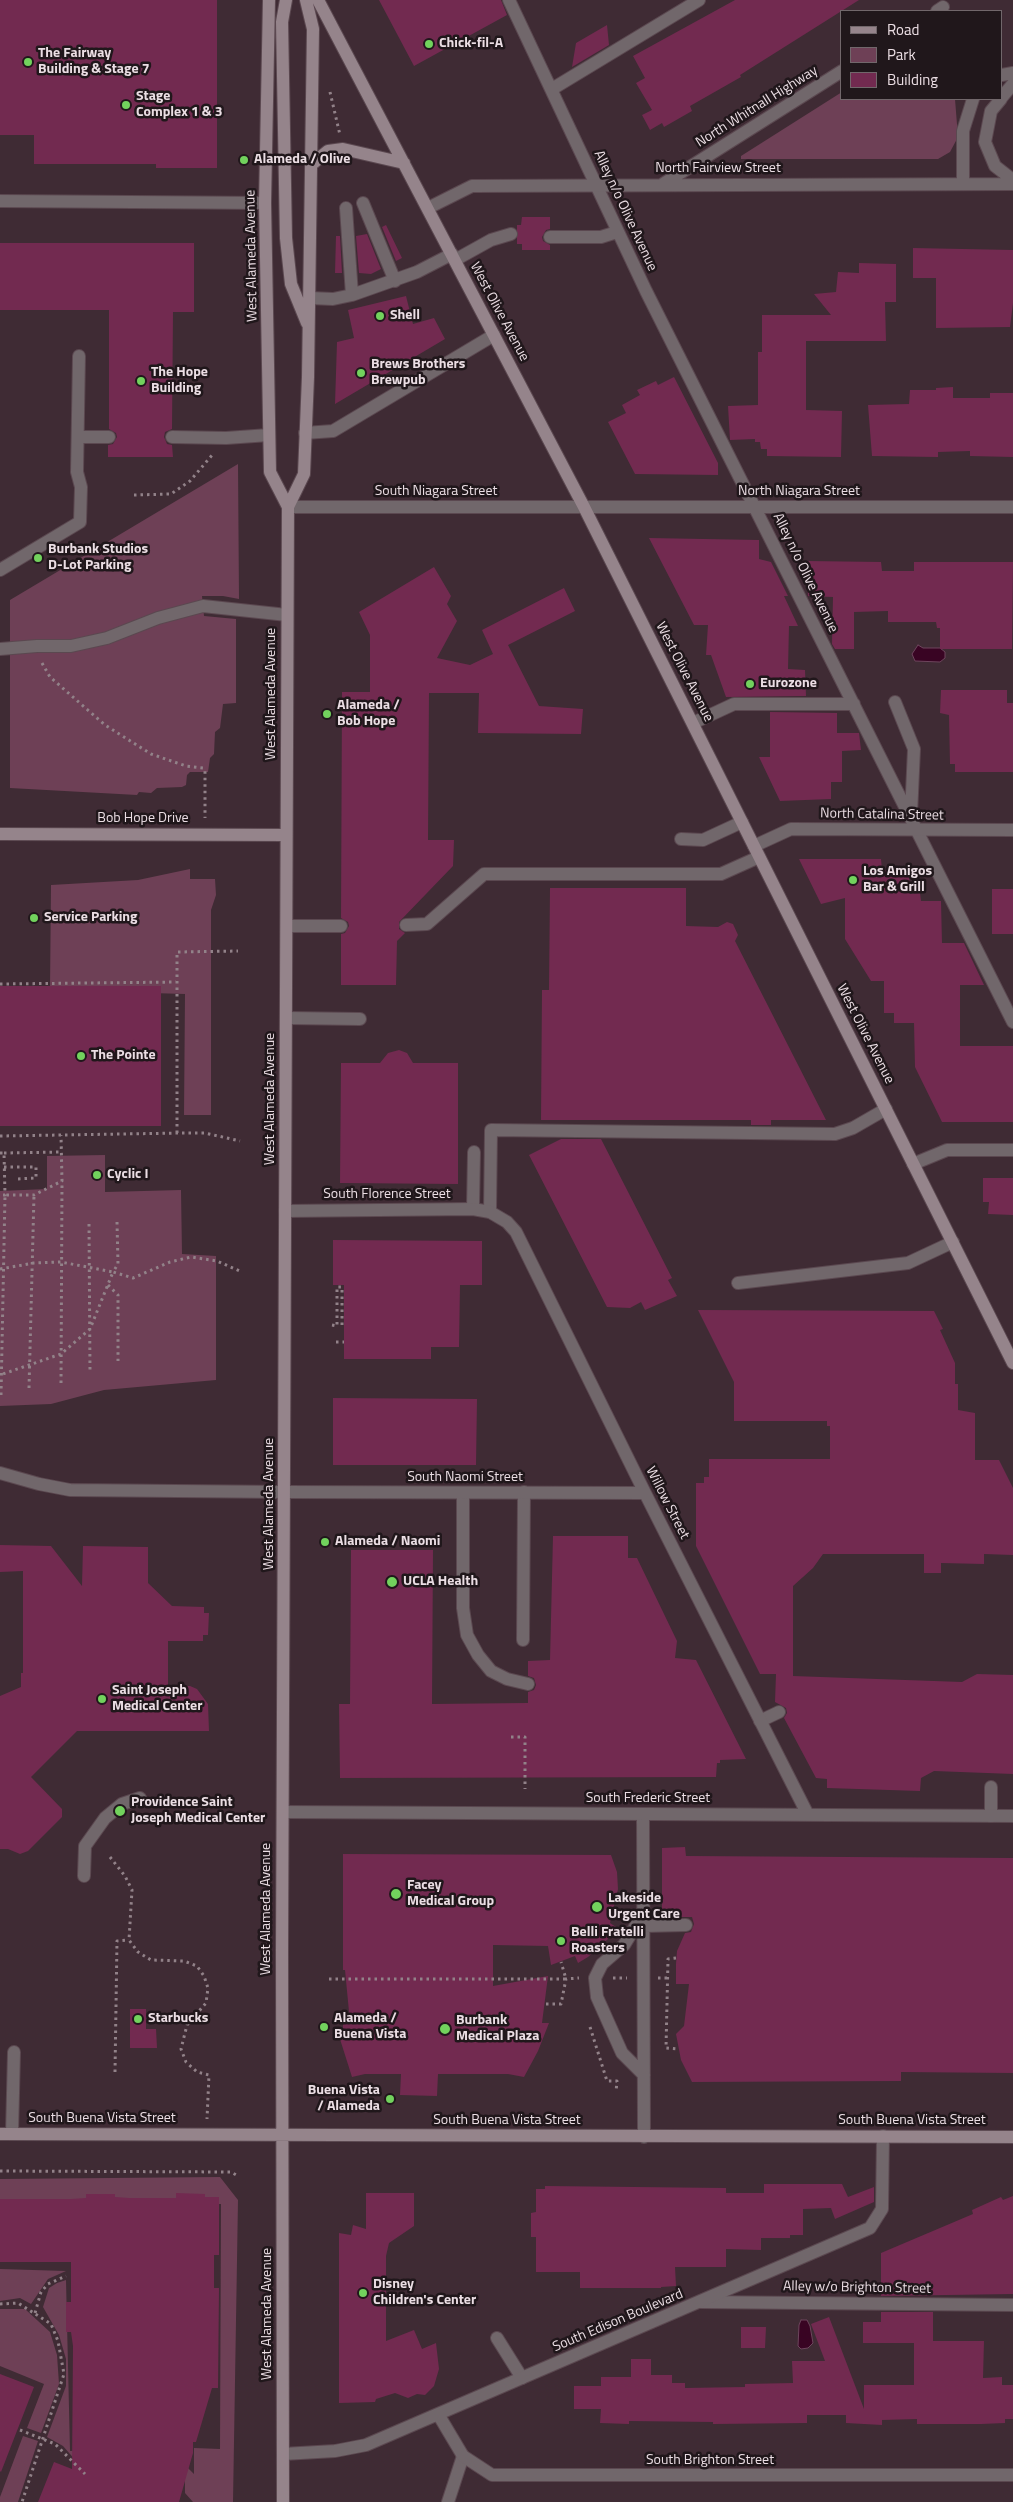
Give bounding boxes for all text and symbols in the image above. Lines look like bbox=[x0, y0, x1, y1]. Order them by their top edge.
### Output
legend bbox=[840, 10, 1003, 100]
text: Road bbox=[887, 18, 919, 41]
place label: Chick-fil-A bbox=[439, 36, 503, 52]
marker: Chick-fil-A bbox=[423, 38, 435, 50]
text: Park bbox=[887, 43, 916, 66]
place label: The Fairway Building & Stage 7 bbox=[38, 46, 149, 78]
marker: The Fairway Building & Stage 7 bbox=[22, 56, 34, 68]
street label: North Whitnall Highway bbox=[693, 63, 821, 151]
text: Building bbox=[887, 68, 938, 91]
place label: Stage Complex 1 & 3 bbox=[136, 89, 223, 121]
marker: Stage Complex 1 & 3 bbox=[120, 99, 132, 111]
street label: Alley n/o Olive Avenue bbox=[590, 148, 660, 274]
place label: Alameda / Olive bbox=[254, 152, 350, 168]
marker: Alameda / Olive bbox=[238, 154, 250, 166]
street label: North Fairview Street bbox=[655, 161, 781, 177]
street label: West Alameda Avenue bbox=[242, 190, 262, 322]
street label: West Olive Avenue bbox=[466, 260, 532, 364]
place label: Shell bbox=[390, 308, 420, 324]
marker: Shell bbox=[374, 310, 386, 322]
place label: Brews Brothers Brewpub bbox=[371, 357, 465, 390]
place label: The Hope Building bbox=[151, 365, 208, 398]
marker: Brews Brothers Brewpub bbox=[355, 367, 367, 379]
marker: The Hope Building bbox=[135, 375, 147, 387]
street label: South Niagara Street bbox=[375, 484, 497, 500]
street label: North Niagara Street bbox=[738, 484, 860, 500]
street label: Alley n/o Olive Avenue bbox=[769, 510, 841, 636]
place label: Burbank Studios D-Lot Parking bbox=[48, 542, 148, 574]
marker: Burbank Studios D-Lot Parking bbox=[32, 552, 44, 564]
street label: West Olive Avenue bbox=[652, 619, 716, 725]
street label: West Alameda Avenue bbox=[264, 628, 280, 760]
place label: Eurozone bbox=[760, 676, 817, 692]
marker: Eurozone bbox=[744, 678, 756, 690]
place label: Alameda / Bob Hope bbox=[337, 698, 400, 730]
marker: Alameda / Bob Hope bbox=[321, 708, 333, 720]
street label: North Catalina Street bbox=[820, 806, 944, 824]
street label: Bob Hope Drive bbox=[97, 811, 189, 827]
place label: Los Amigos Bar & Grill bbox=[863, 864, 932, 896]
marker: Los Amigos Bar & Grill bbox=[847, 874, 859, 886]
place label: Service Parking bbox=[44, 910, 138, 926]
marker: Service Parking bbox=[28, 912, 40, 924]
street label: West Olive Avenue bbox=[833, 981, 897, 1087]
street label: West Alameda Avenue bbox=[263, 1033, 279, 1165]
place label: The Pointe bbox=[91, 1048, 156, 1064]
marker: The Pointe bbox=[75, 1050, 87, 1062]
place label: Cyclic I bbox=[107, 1167, 148, 1183]
marker: Cyclic I bbox=[91, 1169, 103, 1181]
street label: South Florence Street bbox=[323, 1187, 451, 1203]
street label: West Alameda Avenue bbox=[262, 1438, 278, 1570]
street label: Willow Street bbox=[642, 1464, 692, 1542]
street label: South Naomi Street bbox=[407, 1470, 523, 1486]
place label: Alameda / Naomi bbox=[335, 1534, 440, 1550]
marker: Alameda / Naomi bbox=[319, 1536, 331, 1548]
place label: UCLA Health bbox=[403, 1574, 478, 1590]
marker: UCLA Health bbox=[385, 1575, 399, 1589]
place label: Saint Joseph Medical Center bbox=[112, 1683, 202, 1715]
marker: Saint Joseph Medical Center bbox=[96, 1693, 108, 1705]
street label: South Frederic Street bbox=[586, 1791, 710, 1807]
place label: Providence Saint Joseph Medical Center bbox=[131, 1795, 265, 1828]
marker: Providence Saint Joseph Medical Center bbox=[113, 1804, 127, 1818]
street label: West Alameda Avenue bbox=[259, 1843, 275, 1975]
place label: Facey Medical Group bbox=[407, 1878, 494, 1910]
marker: Facey Medical Group bbox=[389, 1887, 403, 1901]
place label: Lakeside Urgent Care bbox=[608, 1891, 680, 1924]
marker: Lakeside Urgent Care bbox=[590, 1900, 604, 1914]
place label: Belli Fratelli Roasters bbox=[571, 1925, 644, 1958]
marker: Belli Fratelli Roasters bbox=[555, 1935, 567, 1947]
place label: Starbucks bbox=[148, 2011, 208, 2027]
place label: Alameda / Buena Vista bbox=[334, 2011, 406, 2044]
marker: Starbucks bbox=[132, 2013, 144, 2025]
place label: Burbank Medical Plaza bbox=[456, 2013, 539, 2045]
marker: Alameda / Buena Vista bbox=[318, 2021, 330, 2033]
marker: Burbank Medical Plaza bbox=[438, 2022, 452, 2036]
place label: Buena Vista / Alameda bbox=[308, 2083, 380, 2116]
marker: Buena Vista / Alameda bbox=[384, 2093, 396, 2105]
street label: South Buena Vista Street bbox=[28, 2111, 176, 2127]
street label: South Buena Vista Street bbox=[433, 2113, 581, 2129]
street label: South Buena Vista Street bbox=[838, 2113, 986, 2129]
street label: West Alameda Avenue bbox=[260, 2248, 276, 2380]
place label: Disney Children's Center bbox=[373, 2277, 476, 2310]
street label: Alley w/o Brighton Street bbox=[783, 2278, 931, 2298]
street label: South Edison Boulevard bbox=[550, 2286, 686, 2356]
marker: Disney Children's Center bbox=[357, 2287, 369, 2299]
street label: South Brighton Street bbox=[646, 2453, 774, 2469]

